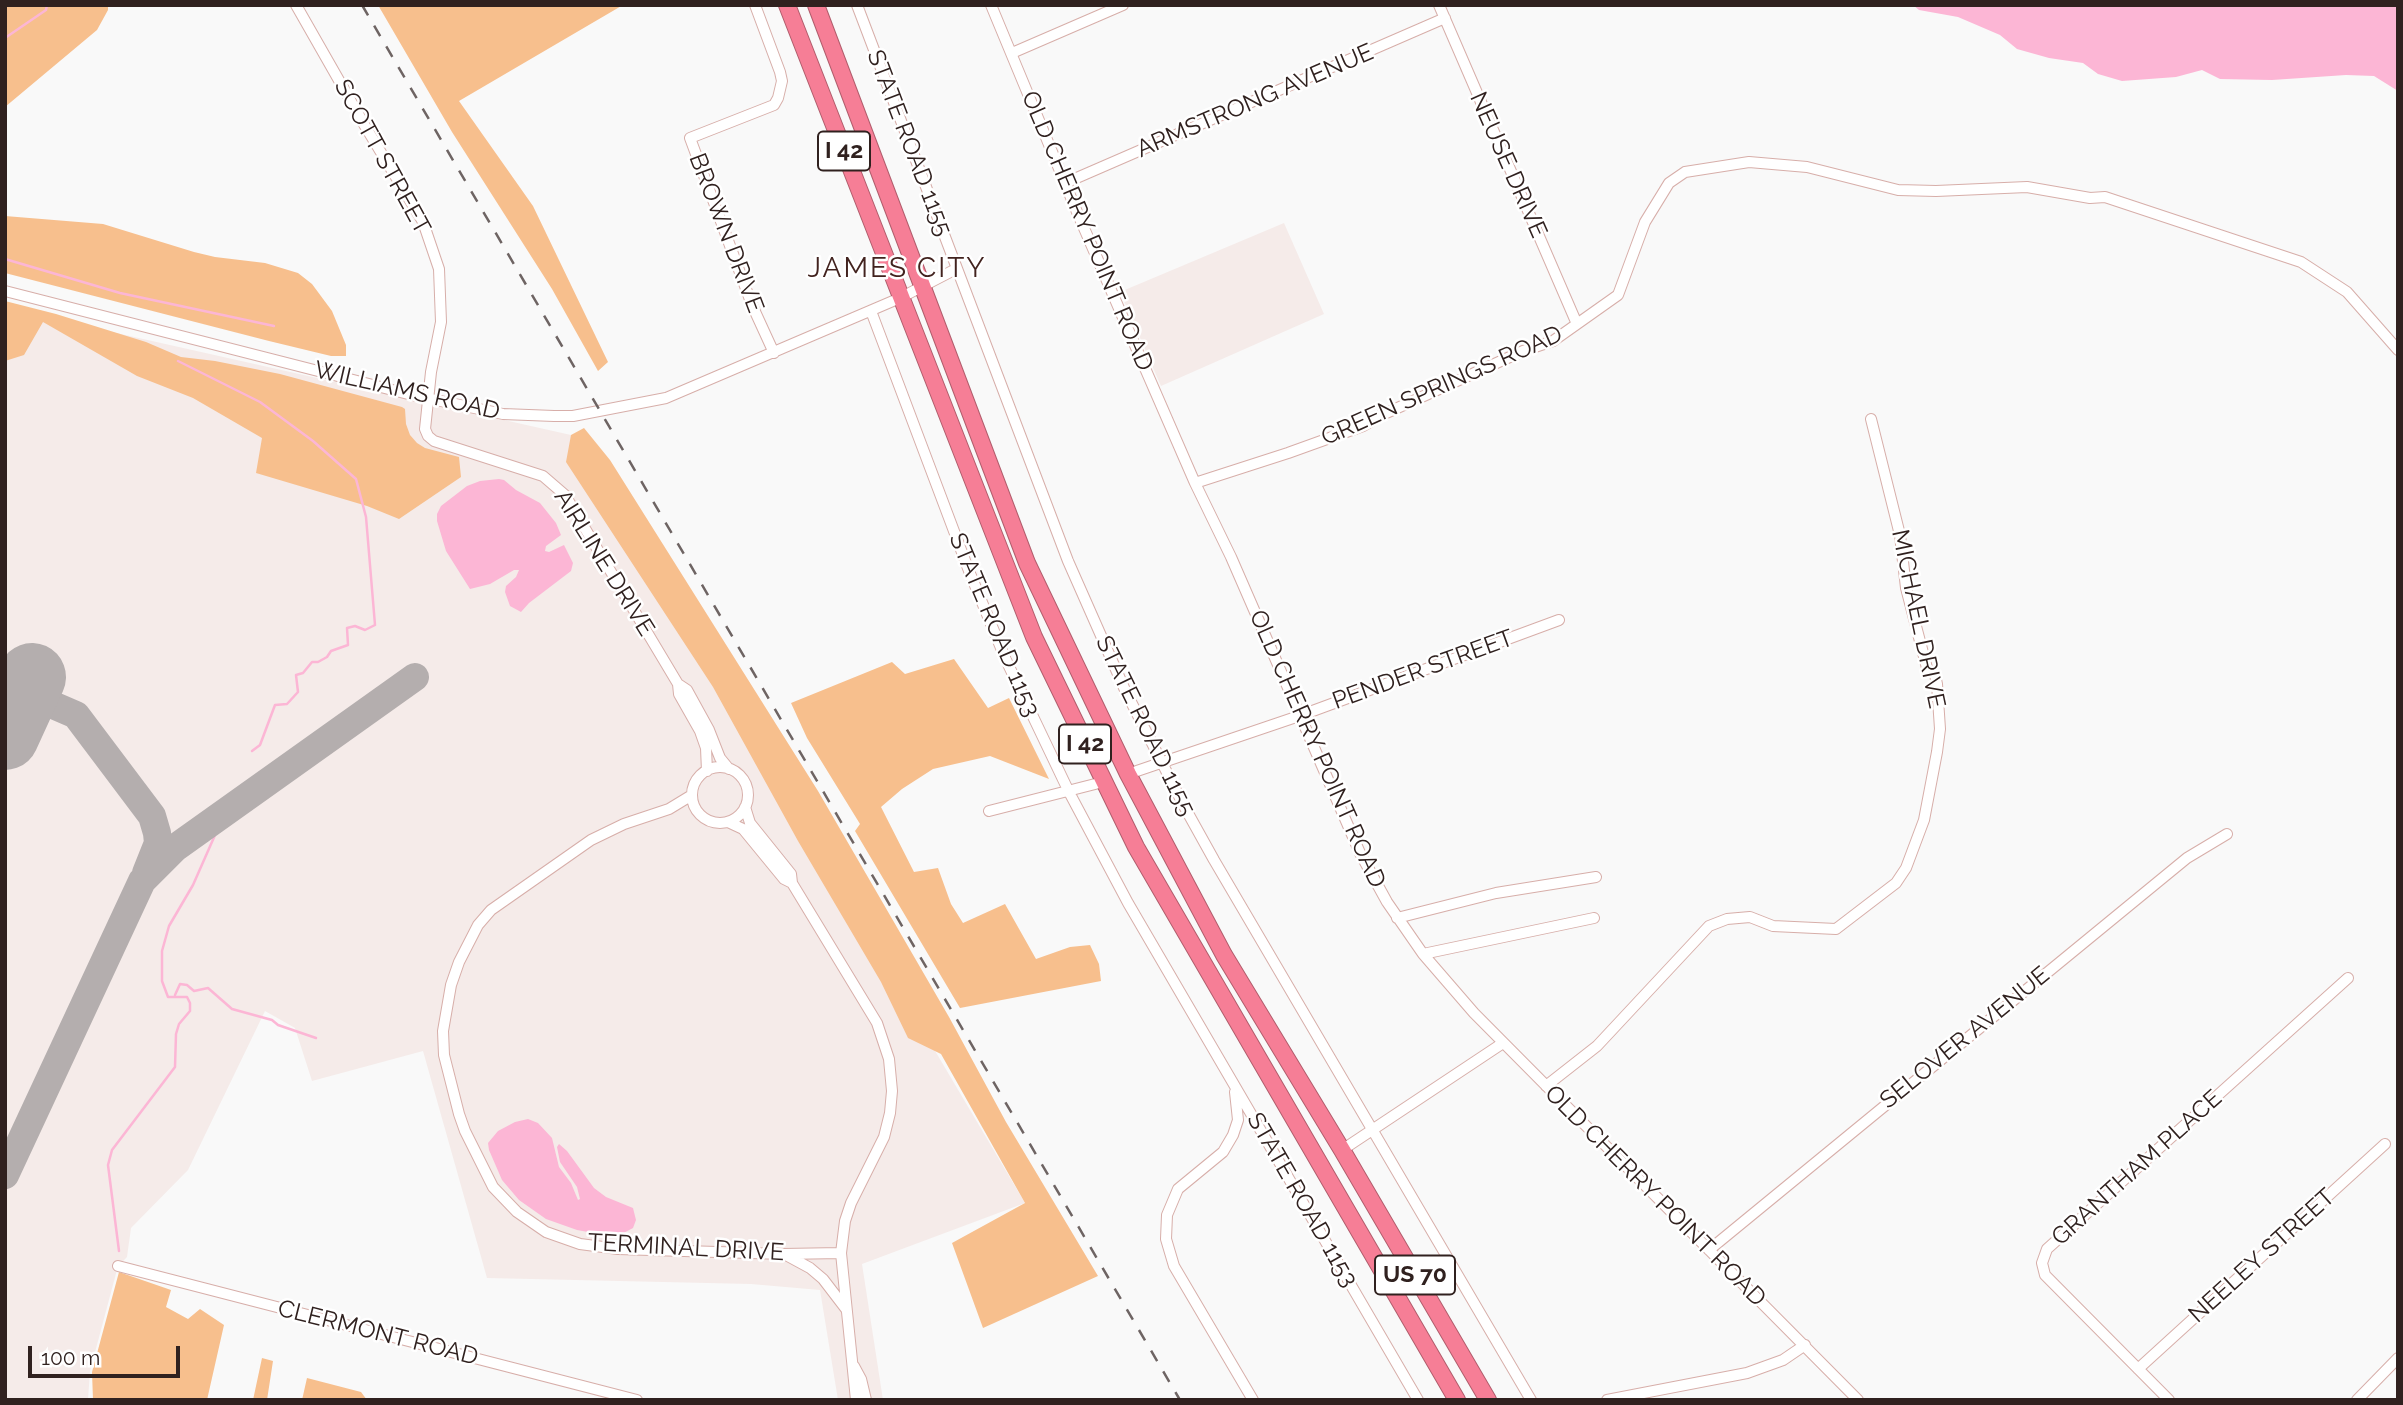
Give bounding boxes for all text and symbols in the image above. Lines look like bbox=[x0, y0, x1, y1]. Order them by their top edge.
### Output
street label: ARMSTRONG AVENUE bbox=[1132, 38, 1378, 164]
street label: STATE ROAD 1155 bbox=[860, 46, 958, 240]
street label: SCOTT STREET bbox=[328, 75, 436, 239]
street label: OLD CHERRY POINT ROAD bbox=[1015, 87, 1159, 375]
street label: NEUSE DRIVE bbox=[1463, 88, 1553, 242]
road number: I 42 bbox=[818, 132, 870, 170]
street label: BROWN DRIVE bbox=[682, 149, 770, 317]
district label: JAMES CITY bbox=[809, 252, 985, 286]
street label: GREEN SPRINGS ROAD bbox=[1317, 320, 1567, 452]
street label: WILLIAMS ROAD bbox=[311, 356, 503, 426]
street label: AIRLINE DRIVE bbox=[548, 485, 660, 641]
street label: MICHAEL DRIVE bbox=[1885, 527, 1951, 711]
street label: STATE ROAD 1153 bbox=[942, 529, 1046, 721]
street label: OLD CHERRY POINT ROAD bbox=[1243, 606, 1391, 892]
street label: PENDER STREET bbox=[1329, 624, 1517, 716]
street label: STATE ROAD 1155 bbox=[1089, 631, 1201, 821]
road number: I 42 bbox=[1059, 724, 1111, 764]
street label: SELOVER AVENUE bbox=[1875, 961, 2055, 1115]
street label: OLD CHERRY POINT ROAD bbox=[1538, 1079, 1772, 1313]
street label: GRANTHAM PLACE bbox=[2046, 1084, 2228, 1252]
street label: STATE ROAD 1153 bbox=[1240, 1108, 1364, 1292]
street label: NEELEY STREET bbox=[2183, 1183, 2341, 1329]
street label: TERMINAL DRIVE bbox=[587, 1228, 785, 1268]
road number: US 70 bbox=[1375, 1256, 1455, 1294]
street label: CLERMONT ROAD bbox=[275, 1294, 481, 1372]
scale bar bbox=[32, 1332, 184, 1376]
text: 100 m bbox=[41, 1345, 100, 1370]

